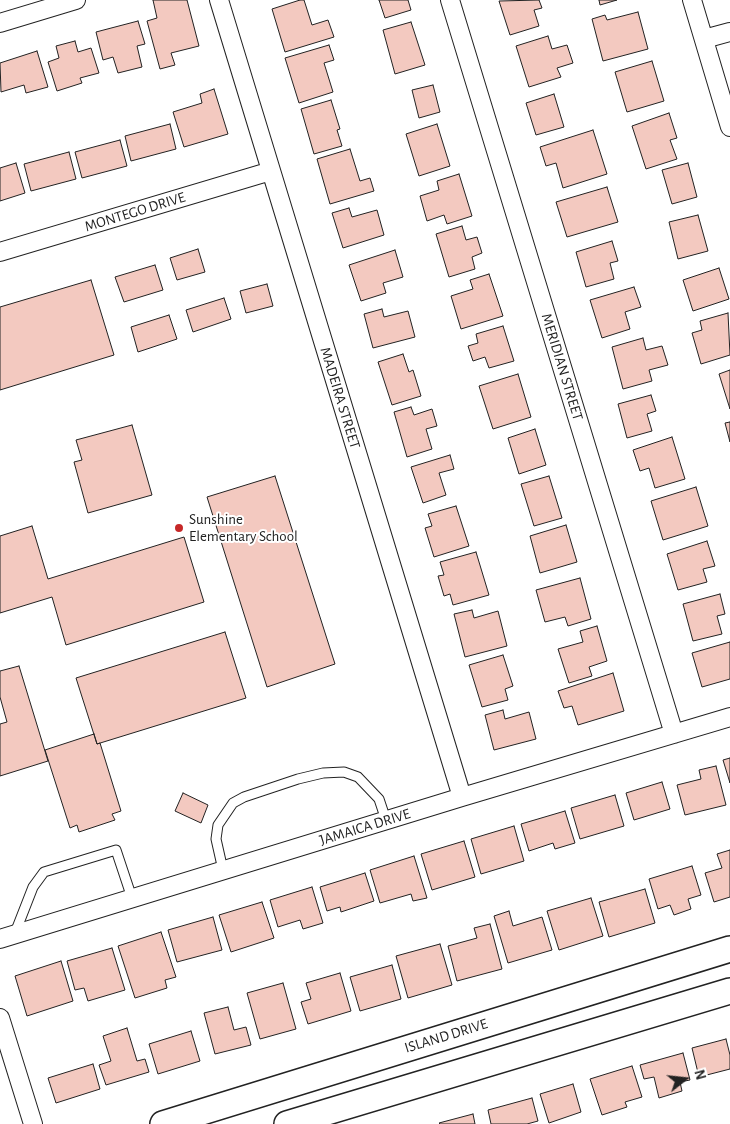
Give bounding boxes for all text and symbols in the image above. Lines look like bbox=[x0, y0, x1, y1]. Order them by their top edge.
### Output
street label: MONTEGO DRIVE bbox=[83, 188, 187, 236]
street label: MERIDIAN STREET bbox=[537, 311, 587, 423]
street label: MADEIRA STREET bbox=[316, 345, 364, 451]
place label: Sunshine Elementary School bbox=[189, 510, 298, 545]
marker: Sunshine Elementary School bbox=[173, 522, 185, 534]
street label: JAMAICA DRIVE bbox=[317, 805, 413, 849]
street label: ISLAND DRIVE bbox=[402, 1015, 490, 1057]
north arrow bbox=[660, 1054, 710, 1104]
text: N bbox=[691, 1068, 707, 1081]

